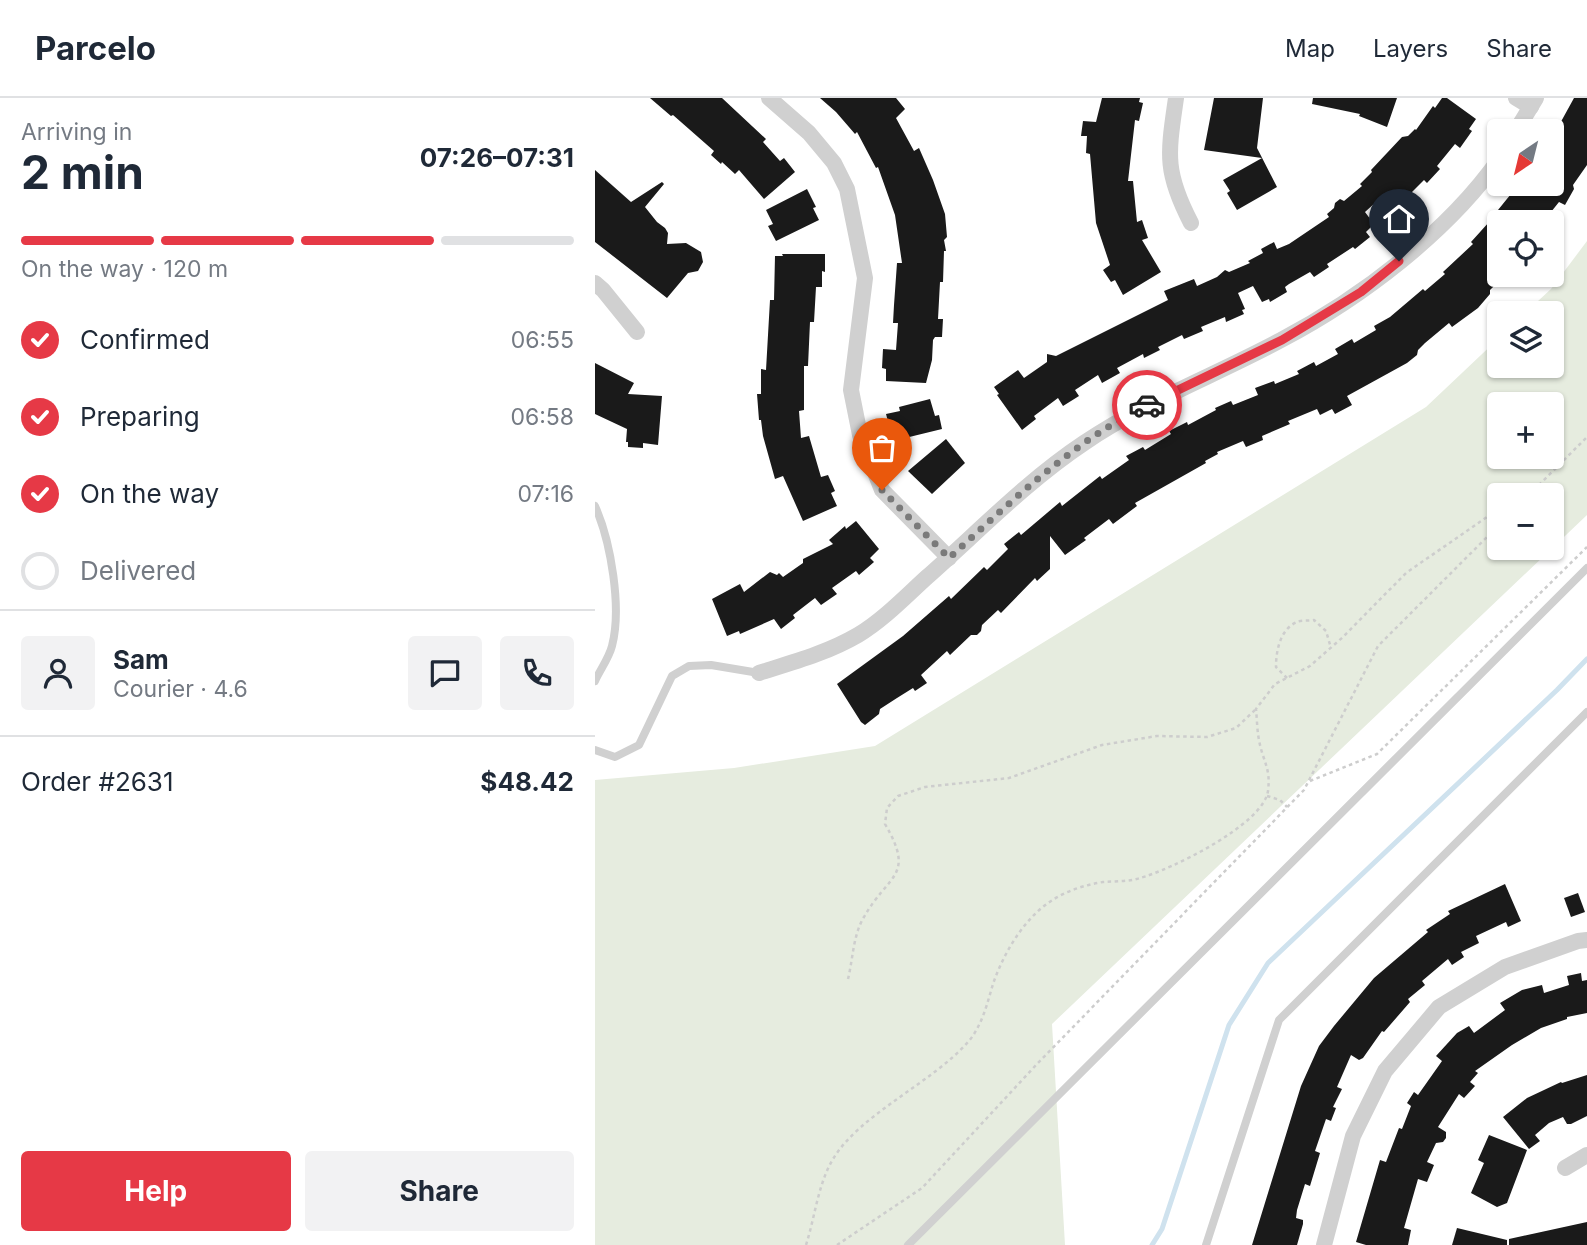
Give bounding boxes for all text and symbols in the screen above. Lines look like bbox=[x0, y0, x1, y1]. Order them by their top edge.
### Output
text: Parcelo bbox=[35, 28, 156, 68]
text: Map bbox=[1285, 34, 1335, 63]
text: Layers bbox=[1373, 34, 1448, 63]
text: Share bbox=[1486, 34, 1552, 63]
text: Arriving in bbox=[21, 118, 132, 146]
north arrow bbox=[1487, 119, 1565, 196]
map controls bbox=[1487, 119, 1564, 560]
text: 07:26–07:31 bbox=[420, 142, 574, 173]
text: 2 min bbox=[21, 144, 144, 200]
pin bbox=[1369, 189, 1429, 261]
icon: home bbox=[1380, 200, 1418, 238]
button: locate bbox=[1487, 210, 1564, 287]
text: On the way · 120 m bbox=[21, 255, 228, 283]
button: layers bbox=[1487, 301, 1564, 378]
icon: check bbox=[21, 321, 59, 359]
text: Confirmed bbox=[80, 324, 210, 355]
text: 06:55 bbox=[511, 326, 574, 354]
courier bbox=[1112, 370, 1182, 440]
icon: car bbox=[1128, 386, 1166, 424]
button: + bbox=[1487, 392, 1564, 469]
icon: check bbox=[21, 398, 59, 436]
text: Preparing bbox=[80, 401, 200, 432]
text: 06:58 bbox=[510, 403, 574, 431]
pin bbox=[852, 418, 912, 490]
icon: bag bbox=[863, 429, 901, 467]
icon: check bbox=[21, 475, 59, 513]
text: On the way bbox=[80, 478, 219, 509]
text: 07:16 bbox=[517, 480, 574, 508]
button: − bbox=[1487, 483, 1564, 560]
text: Delivered bbox=[80, 555, 196, 586]
button: person bbox=[21, 636, 95, 710]
button: chat bbox=[408, 636, 482, 710]
button: phone bbox=[500, 636, 574, 710]
text: Sam bbox=[113, 644, 169, 675]
text: Courier · 4.6 bbox=[113, 675, 248, 703]
text: Order #2631 bbox=[21, 766, 174, 797]
text: $48.42 bbox=[480, 766, 574, 797]
button: Help bbox=[21, 1151, 291, 1231]
button: Share bbox=[305, 1151, 574, 1231]

